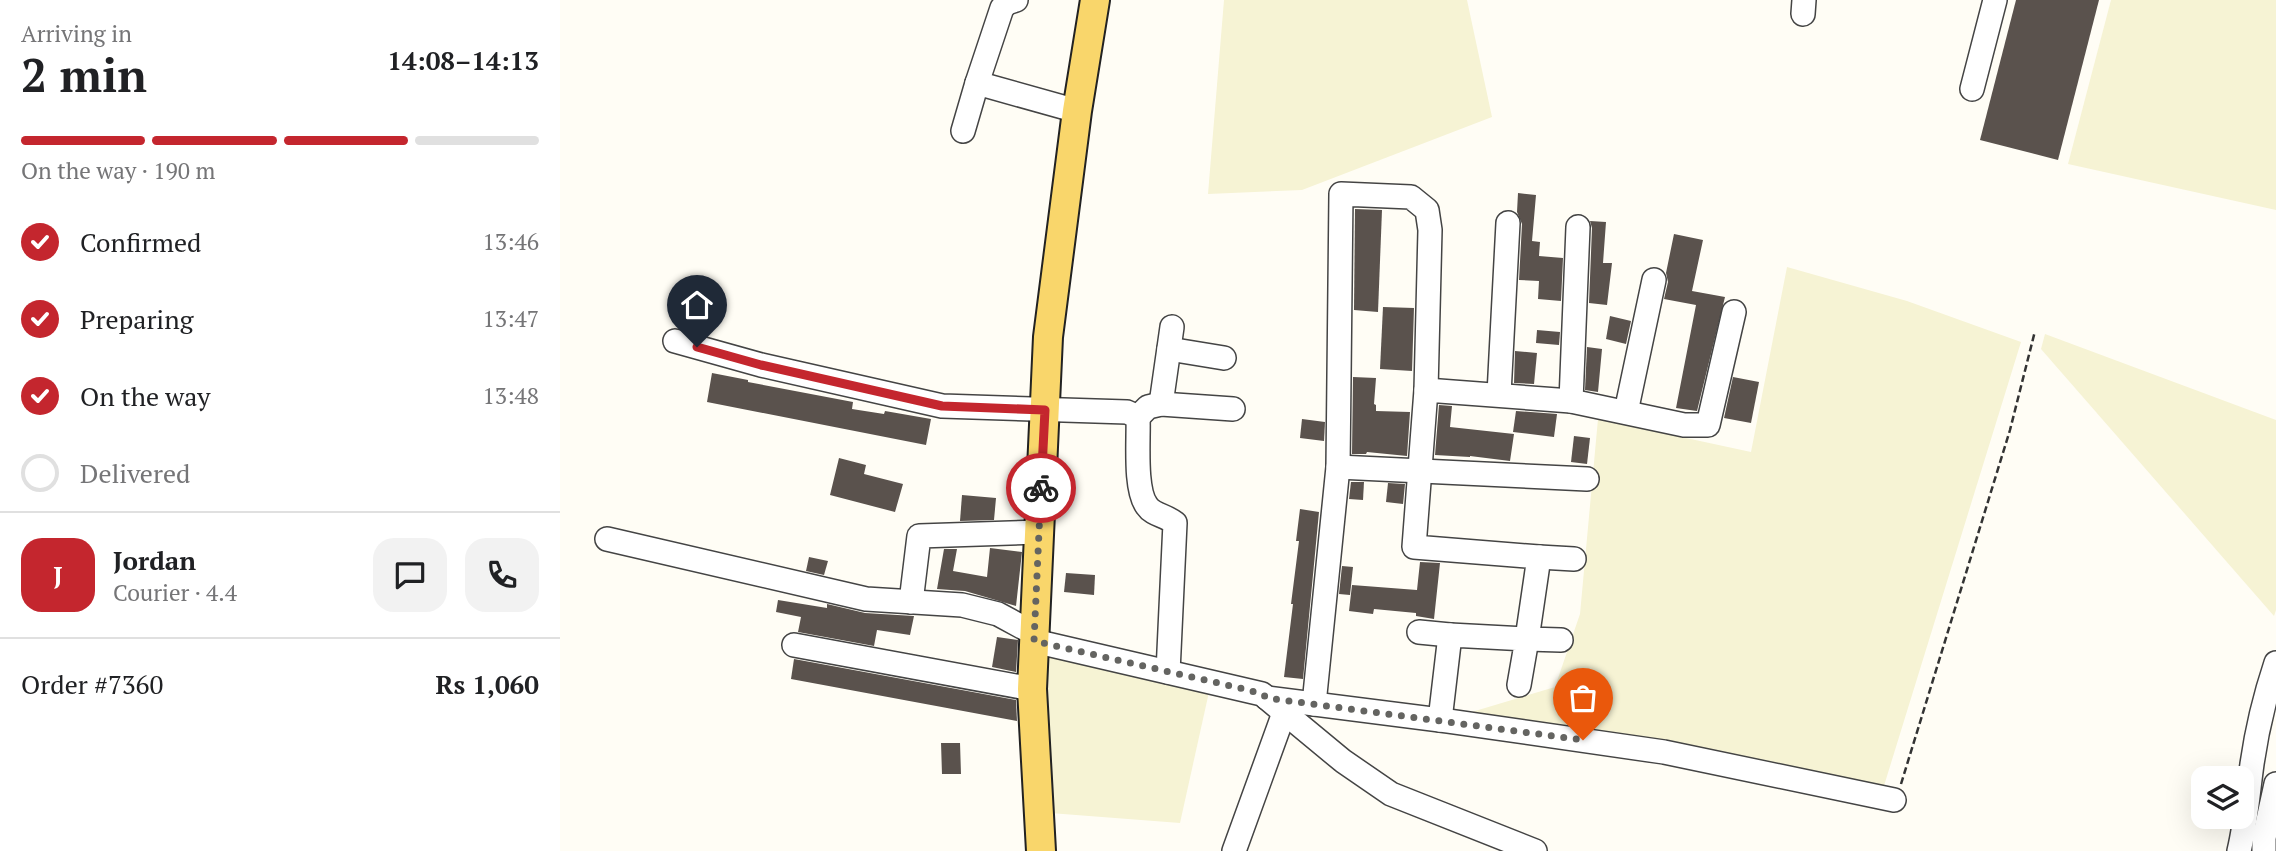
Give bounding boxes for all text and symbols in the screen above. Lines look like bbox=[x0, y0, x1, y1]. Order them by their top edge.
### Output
text: Arriving in bbox=[21, 18, 132, 49]
text: 14:08–14:13 bbox=[387, 43, 539, 77]
text: 2 min bbox=[21, 44, 147, 105]
text: On the way · 190 m bbox=[21, 155, 215, 186]
icon: check bbox=[21, 223, 59, 261]
text: Confirmed bbox=[80, 225, 201, 259]
text: 13:46 bbox=[482, 226, 539, 257]
pin bbox=[667, 275, 727, 347]
icon: home bbox=[678, 286, 716, 324]
icon: check bbox=[21, 300, 59, 338]
text: Preparing bbox=[80, 302, 193, 336]
text: 13:47 bbox=[482, 303, 539, 334]
icon: check bbox=[21, 377, 59, 415]
text: On the way bbox=[80, 379, 211, 413]
text: 13:48 bbox=[482, 380, 539, 411]
courier bbox=[1006, 453, 1076, 523]
text: Delivered bbox=[80, 456, 190, 490]
icon: bike bbox=[1022, 469, 1060, 507]
button: chat bbox=[373, 538, 447, 612]
button: phone bbox=[465, 538, 539, 612]
text: Jordan bbox=[113, 543, 196, 577]
text: J bbox=[53, 558, 63, 592]
text: Courier · 4.4 bbox=[113, 577, 237, 608]
text: Order #7360 bbox=[21, 667, 163, 701]
text: Rs 1,060 bbox=[435, 667, 539, 701]
pin bbox=[1553, 668, 1613, 740]
icon: bag bbox=[1564, 679, 1602, 717]
map controls bbox=[2191, 766, 2254, 829]
button: layers bbox=[2191, 766, 2254, 829]

